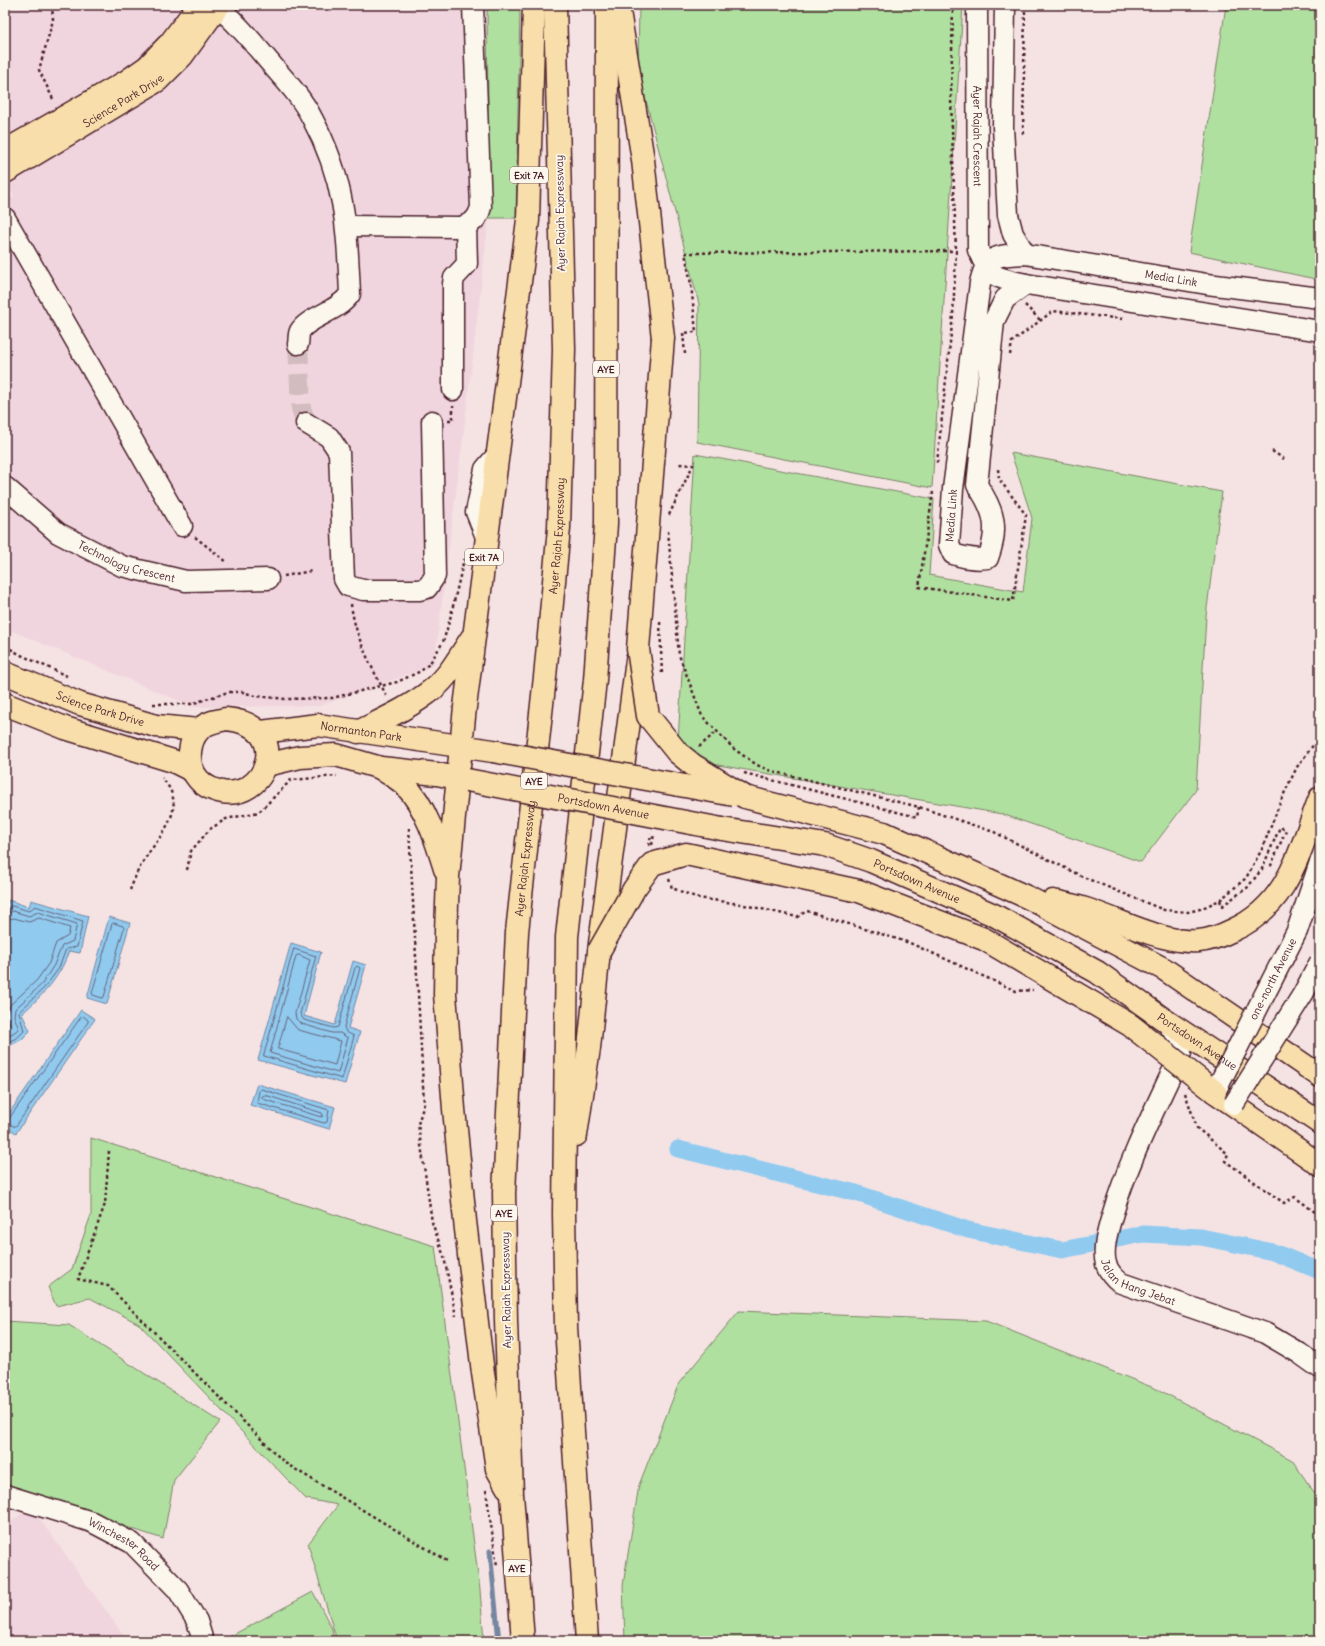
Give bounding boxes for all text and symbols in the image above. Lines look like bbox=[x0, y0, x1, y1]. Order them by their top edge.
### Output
street label: Science Park Drive bbox=[80, 71, 167, 131]
street label: Ayer Rajah Crescent bbox=[970, 85, 985, 187]
street label: Ayer Rajah Expressway bbox=[552, 155, 568, 271]
road number: Exit 7A bbox=[510, 167, 548, 183]
street label: Media Link bbox=[1144, 267, 1199, 289]
road number: AYE bbox=[593, 361, 619, 377]
street label: Ayer Rajah Expressway bbox=[546, 478, 567, 595]
street label: Media Link bbox=[942, 488, 960, 542]
street label: Technology Crescent bbox=[76, 538, 177, 585]
road number: Exit 7A bbox=[465, 549, 503, 565]
street label: Science Park Drive bbox=[54, 688, 146, 729]
street label: Normanton Park bbox=[319, 718, 403, 744]
road number: AYE bbox=[521, 773, 547, 789]
street label: Portsdown Avenue bbox=[556, 791, 651, 822]
street label: Ayer Rajah Expressway bbox=[512, 800, 538, 917]
street label: Portsdown Avenue bbox=[871, 856, 962, 906]
street label: one-north Avenue bbox=[1246, 936, 1299, 1022]
street label: Portsdown Avenue bbox=[1154, 1010, 1240, 1073]
road number: AYE bbox=[491, 1205, 517, 1221]
street label: Ayer Rajah Expressway bbox=[498, 1232, 514, 1348]
street label: Jalan Hang Jebat bbox=[1098, 1258, 1178, 1308]
street label: Winchester Road bbox=[86, 1514, 162, 1574]
road number: AYE bbox=[504, 1560, 530, 1576]

